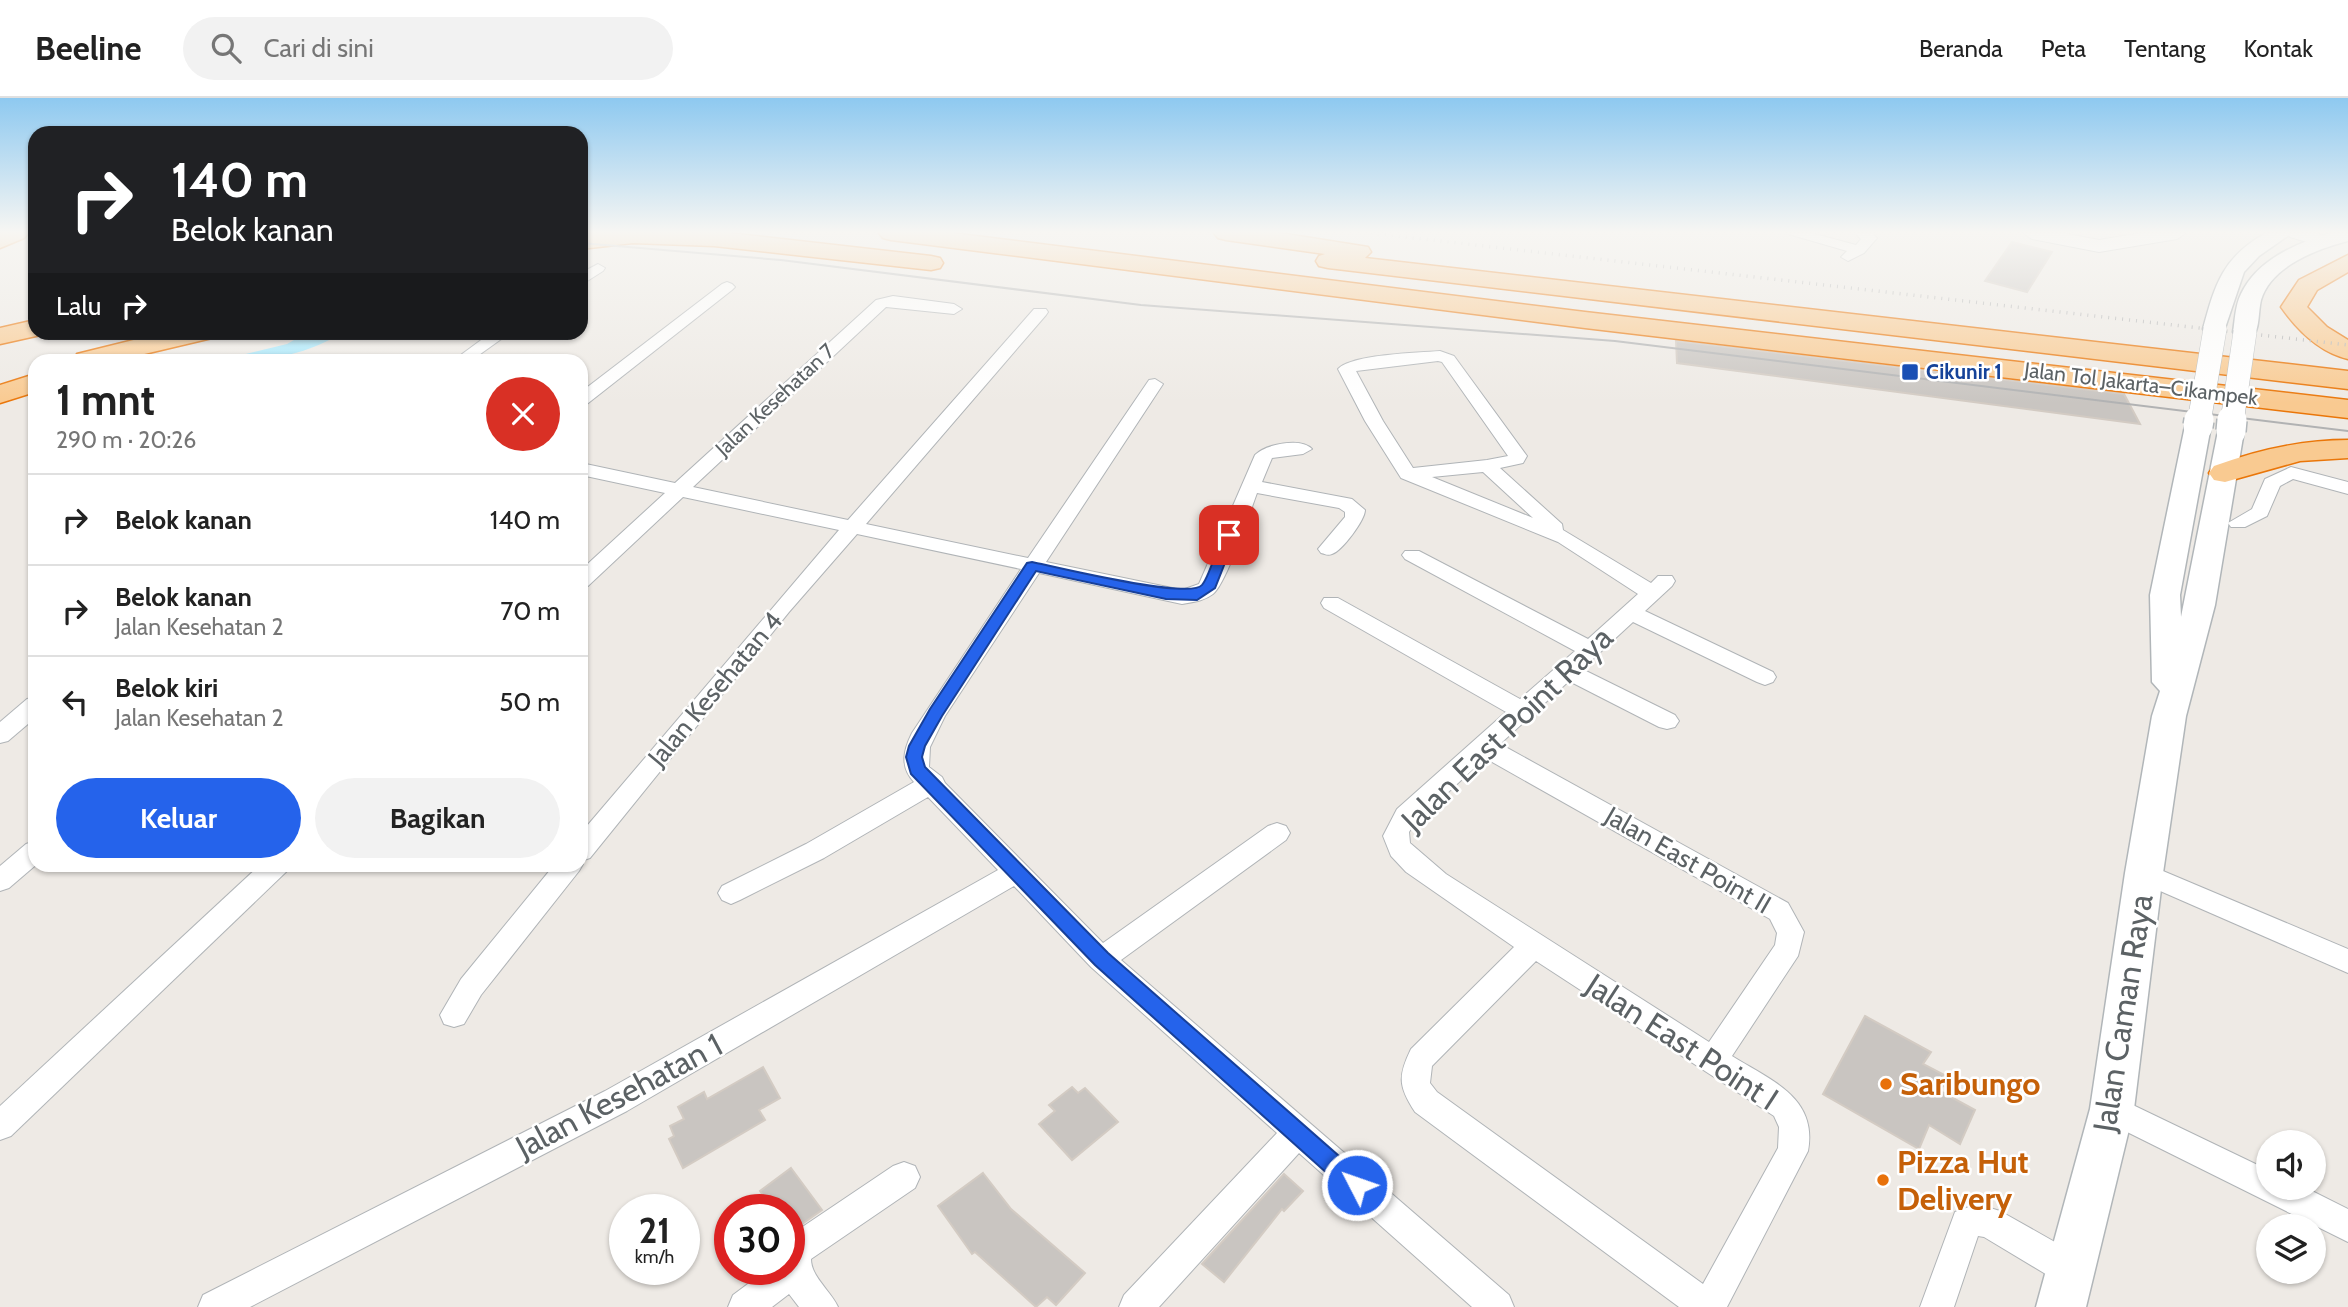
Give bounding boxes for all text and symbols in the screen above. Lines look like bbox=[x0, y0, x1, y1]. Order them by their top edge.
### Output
search box bbox=[183, 17, 673, 80]
text: Beeline bbox=[35, 28, 141, 68]
icon: search bbox=[207, 29, 245, 67]
text: Cari di sini bbox=[263, 32, 374, 64]
text: Beranda bbox=[1919, 34, 2003, 63]
text: Peta bbox=[2041, 34, 2086, 63]
text: Tentang bbox=[2124, 34, 2205, 63]
text: Kontak bbox=[2243, 34, 2313, 63]
text: 140 m bbox=[171, 150, 308, 209]
icon: right bbox=[56, 154, 147, 245]
text: Belok kanan bbox=[171, 210, 334, 249]
icon: right bbox=[115, 287, 153, 325]
text: Lalu bbox=[56, 290, 101, 322]
street label: Jalan Kesehatan 7 bbox=[709, 338, 840, 462]
street label: Jalan Tol Jakarta–Cikampek bbox=[2022, 357, 2260, 410]
place label: Cikunir 1 bbox=[1926, 359, 2002, 384]
marker: Cikunir 1 bbox=[1900, 362, 1920, 382]
text: 1 mnt bbox=[56, 374, 155, 426]
button: close bbox=[486, 377, 560, 451]
text: 290 m · 20:26 bbox=[56, 426, 196, 454]
icon: right bbox=[56, 501, 94, 539]
text: Belok kanan bbox=[115, 504, 252, 536]
text: 140 m bbox=[490, 504, 560, 536]
pin bbox=[1199, 505, 1259, 565]
icon: arrive bbox=[1210, 516, 1248, 554]
text: Belok kanan bbox=[115, 581, 252, 613]
icon: right bbox=[56, 592, 94, 630]
text: 70 m bbox=[500, 595, 560, 627]
street label: Jalan Kesehatan 4 bbox=[640, 605, 789, 774]
text: Jalan Kesehatan 2 bbox=[115, 613, 284, 641]
street label: Jalan East Point Raya bbox=[1392, 617, 1621, 840]
text: Belok kiri bbox=[115, 672, 218, 704]
icon: left bbox=[56, 683, 94, 721]
text: 50 m bbox=[499, 686, 560, 718]
text: Jalan Kesehatan 2 bbox=[115, 704, 284, 732]
button: Keluar bbox=[56, 778, 301, 858]
button: Bagikan bbox=[315, 778, 560, 858]
street label: Jalan East Point II bbox=[1598, 799, 1777, 921]
street label: Jalan Caman Raya bbox=[2084, 891, 2161, 1135]
street label: Jalan East Point I bbox=[1578, 964, 1786, 1118]
street label: Jalan Kesehatan 1 bbox=[508, 1025, 729, 1167]
place label: Saribungo bbox=[1900, 1064, 2040, 1103]
marker: Saribungo bbox=[1878, 1076, 1894, 1092]
map controls bbox=[2256, 1130, 2326, 1284]
button: sound bbox=[2256, 1130, 2326, 1200]
place label: Pizza Hut Delivery bbox=[1897, 1142, 2029, 1218]
position arrow bbox=[1320, 1148, 1394, 1222]
marker: Pizza Hut Delivery bbox=[1875, 1172, 1891, 1188]
speed limit sign: 30 bbox=[714, 1194, 805, 1285]
text: 21 bbox=[639, 1209, 670, 1252]
button: layers bbox=[2256, 1214, 2326, 1284]
text: km/h bbox=[635, 1246, 674, 1268]

